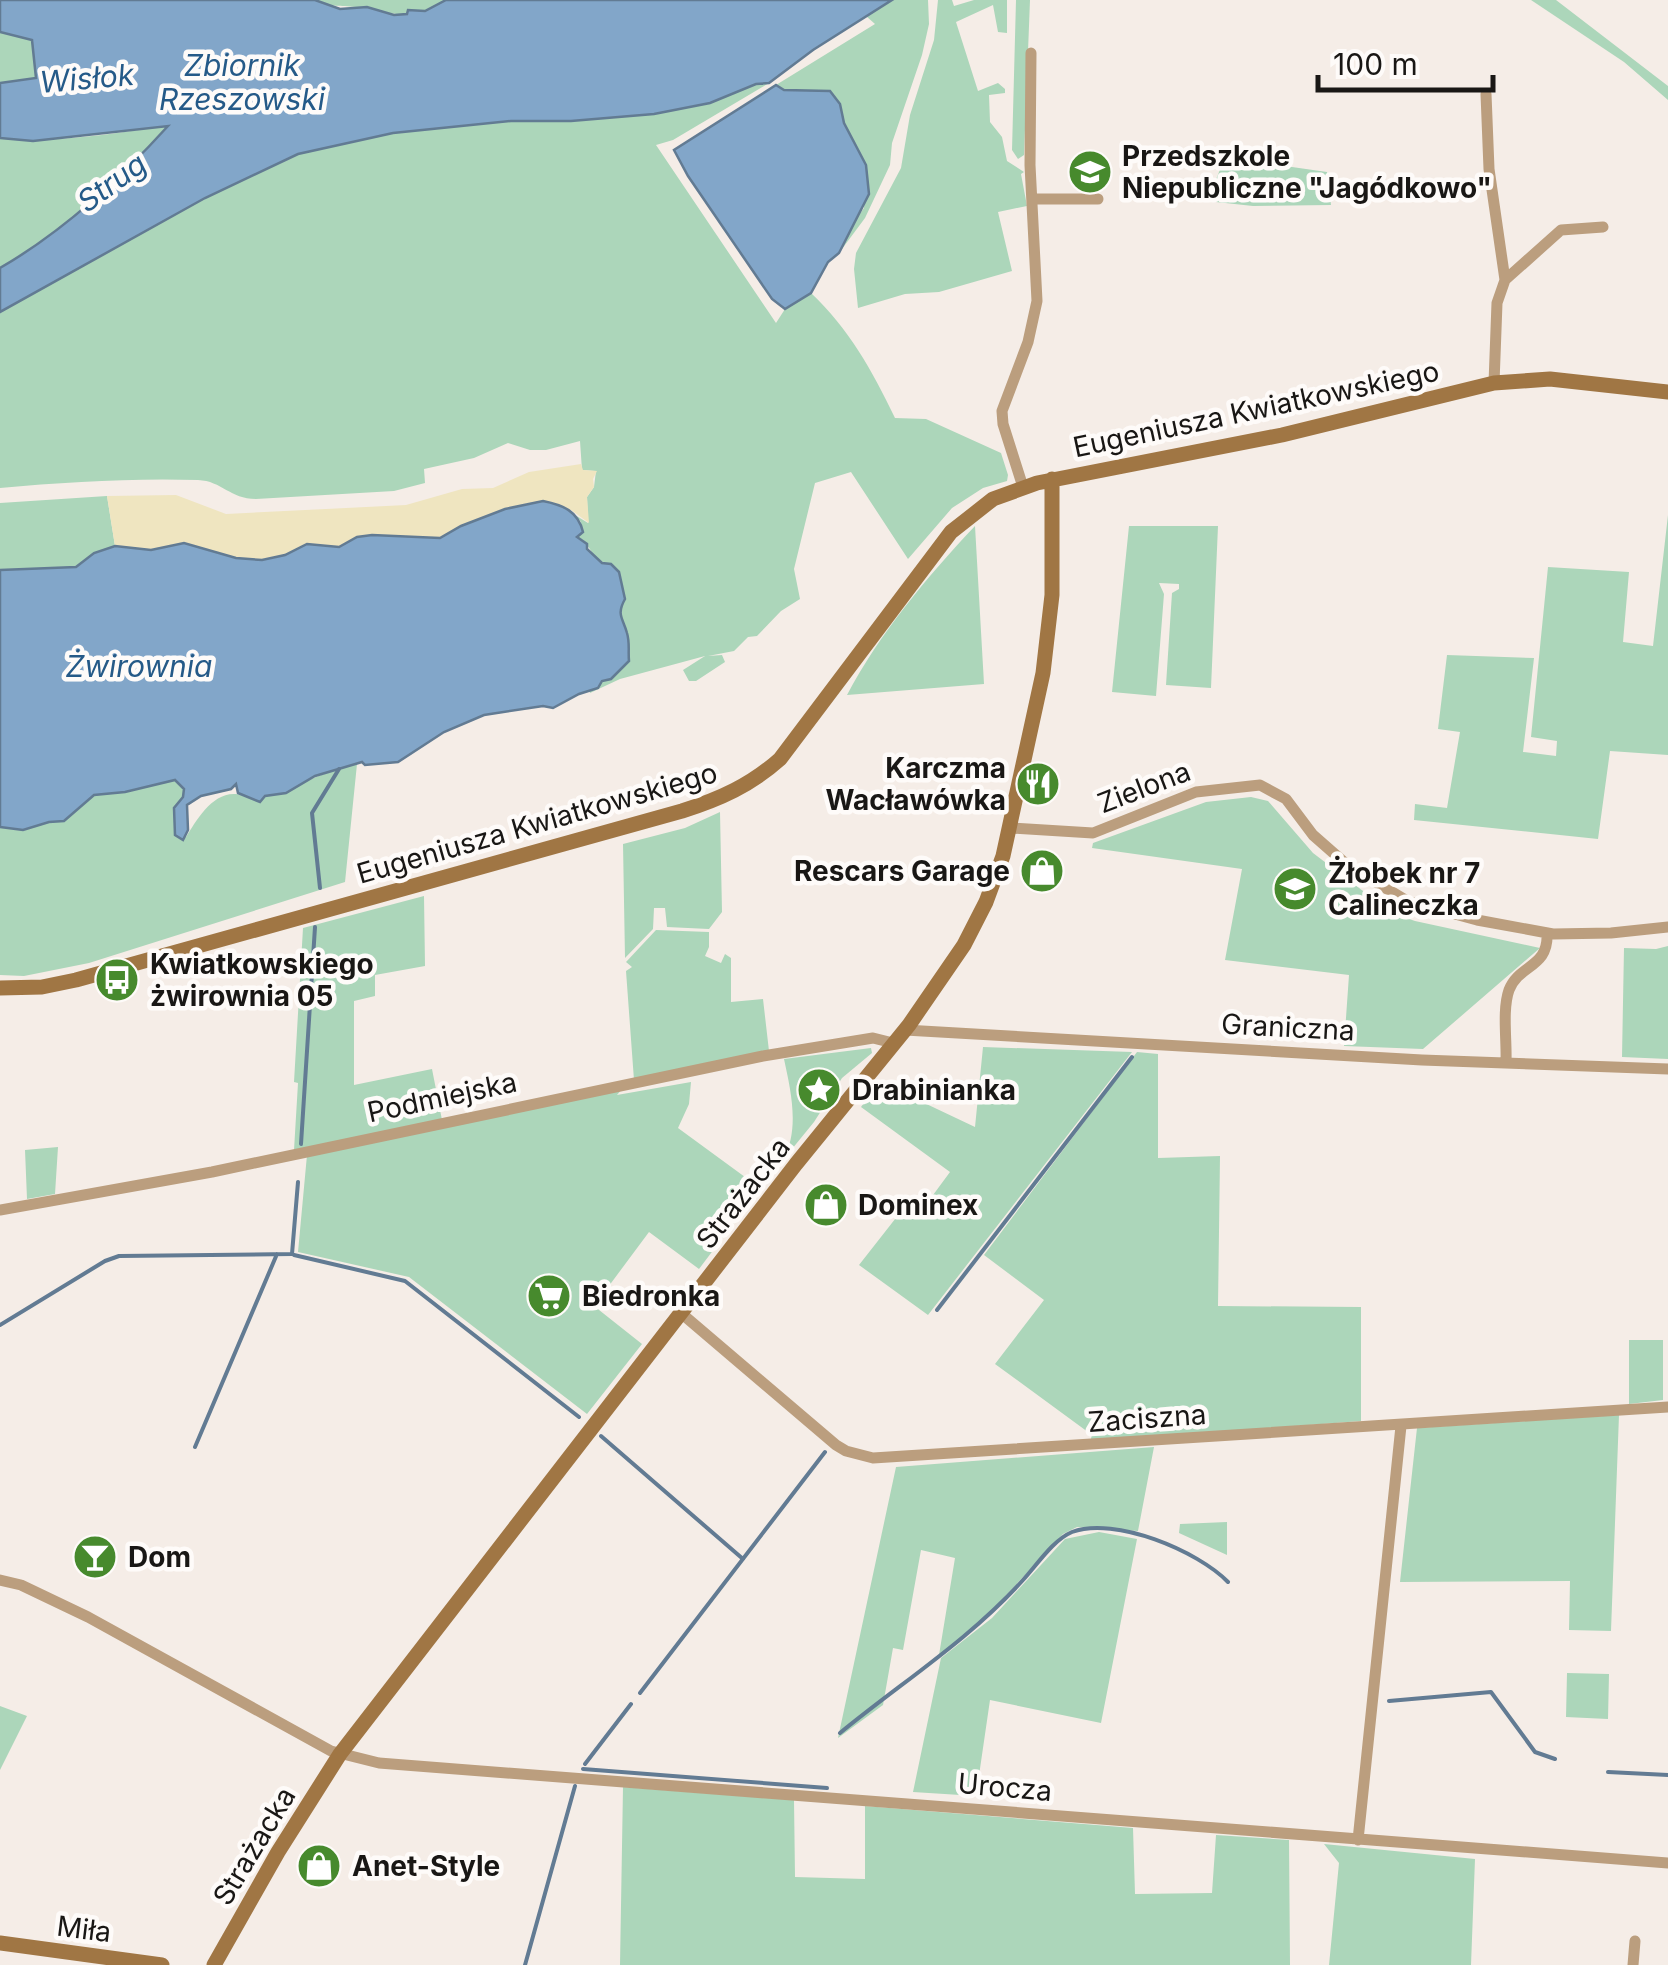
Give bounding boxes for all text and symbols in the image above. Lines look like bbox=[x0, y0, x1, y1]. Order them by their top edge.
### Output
scale bar bbox=[1318, 30, 1493, 92]
text: 100 m bbox=[1333, 46, 1418, 82]
water label: Zbiornik Rzeszowski bbox=[159, 47, 326, 117]
water label: Wisłok bbox=[38, 56, 136, 100]
place label: Przedszkole Niepubliczne "Jagódkowo" bbox=[1122, 139, 1492, 205]
water label: Strug bbox=[70, 145, 153, 219]
school or university icon: Przedszkole Niepubliczne "Jagódkowo" bbox=[1067, 149, 1113, 195]
street label: Eugeniusza Kwiatkowskiego bbox=[1070, 354, 1442, 464]
water label: Żwirownia bbox=[66, 648, 212, 684]
place label: Karczma Wacławówka bbox=[825, 751, 1006, 817]
street label: Zielona bbox=[1093, 754, 1195, 820]
street label: Eugeniusza Kwiatkowskiego bbox=[353, 755, 721, 891]
restaurant icon: Karczma Wacławówka bbox=[1015, 761, 1061, 807]
shop icon: Rescars Garage bbox=[1019, 848, 1065, 894]
place label: Rescars Garage bbox=[794, 854, 1010, 888]
place label: Żłobek nr 7 Calineczka bbox=[1328, 855, 1480, 922]
school or university icon: Żłobek nr 7 Calineczka bbox=[1272, 866, 1318, 912]
place label: Kwiatkowskiego żwirownia 05 bbox=[150, 947, 374, 1013]
bus stop icon: Kwiatkowskiego żwirownia 05 bbox=[94, 957, 140, 1003]
street label: Graniczna bbox=[1220, 1007, 1356, 1047]
street label: Podmiejska bbox=[364, 1065, 520, 1129]
place icon: Drabinianka bbox=[796, 1067, 842, 1113]
place label: Drabinianka bbox=[852, 1073, 1016, 1107]
street label: Strażacka bbox=[689, 1131, 797, 1255]
shop icon: Dominex bbox=[803, 1182, 849, 1228]
place label: Dominex bbox=[858, 1188, 978, 1222]
supermarket icon: Biedronka bbox=[526, 1273, 572, 1319]
place label: Biedronka bbox=[582, 1279, 720, 1313]
street label: Zaciszna bbox=[1087, 1397, 1207, 1439]
bar icon: Dom bbox=[72, 1534, 118, 1580]
place label: Dom bbox=[128, 1540, 191, 1574]
street label: Urocza bbox=[956, 1766, 1054, 1808]
street label: Strażacka bbox=[206, 1781, 302, 1911]
shop icon: Anet-Style bbox=[296, 1843, 342, 1889]
place label: Anet-Style bbox=[352, 1849, 500, 1883]
street label: Miła bbox=[55, 1909, 113, 1949]

